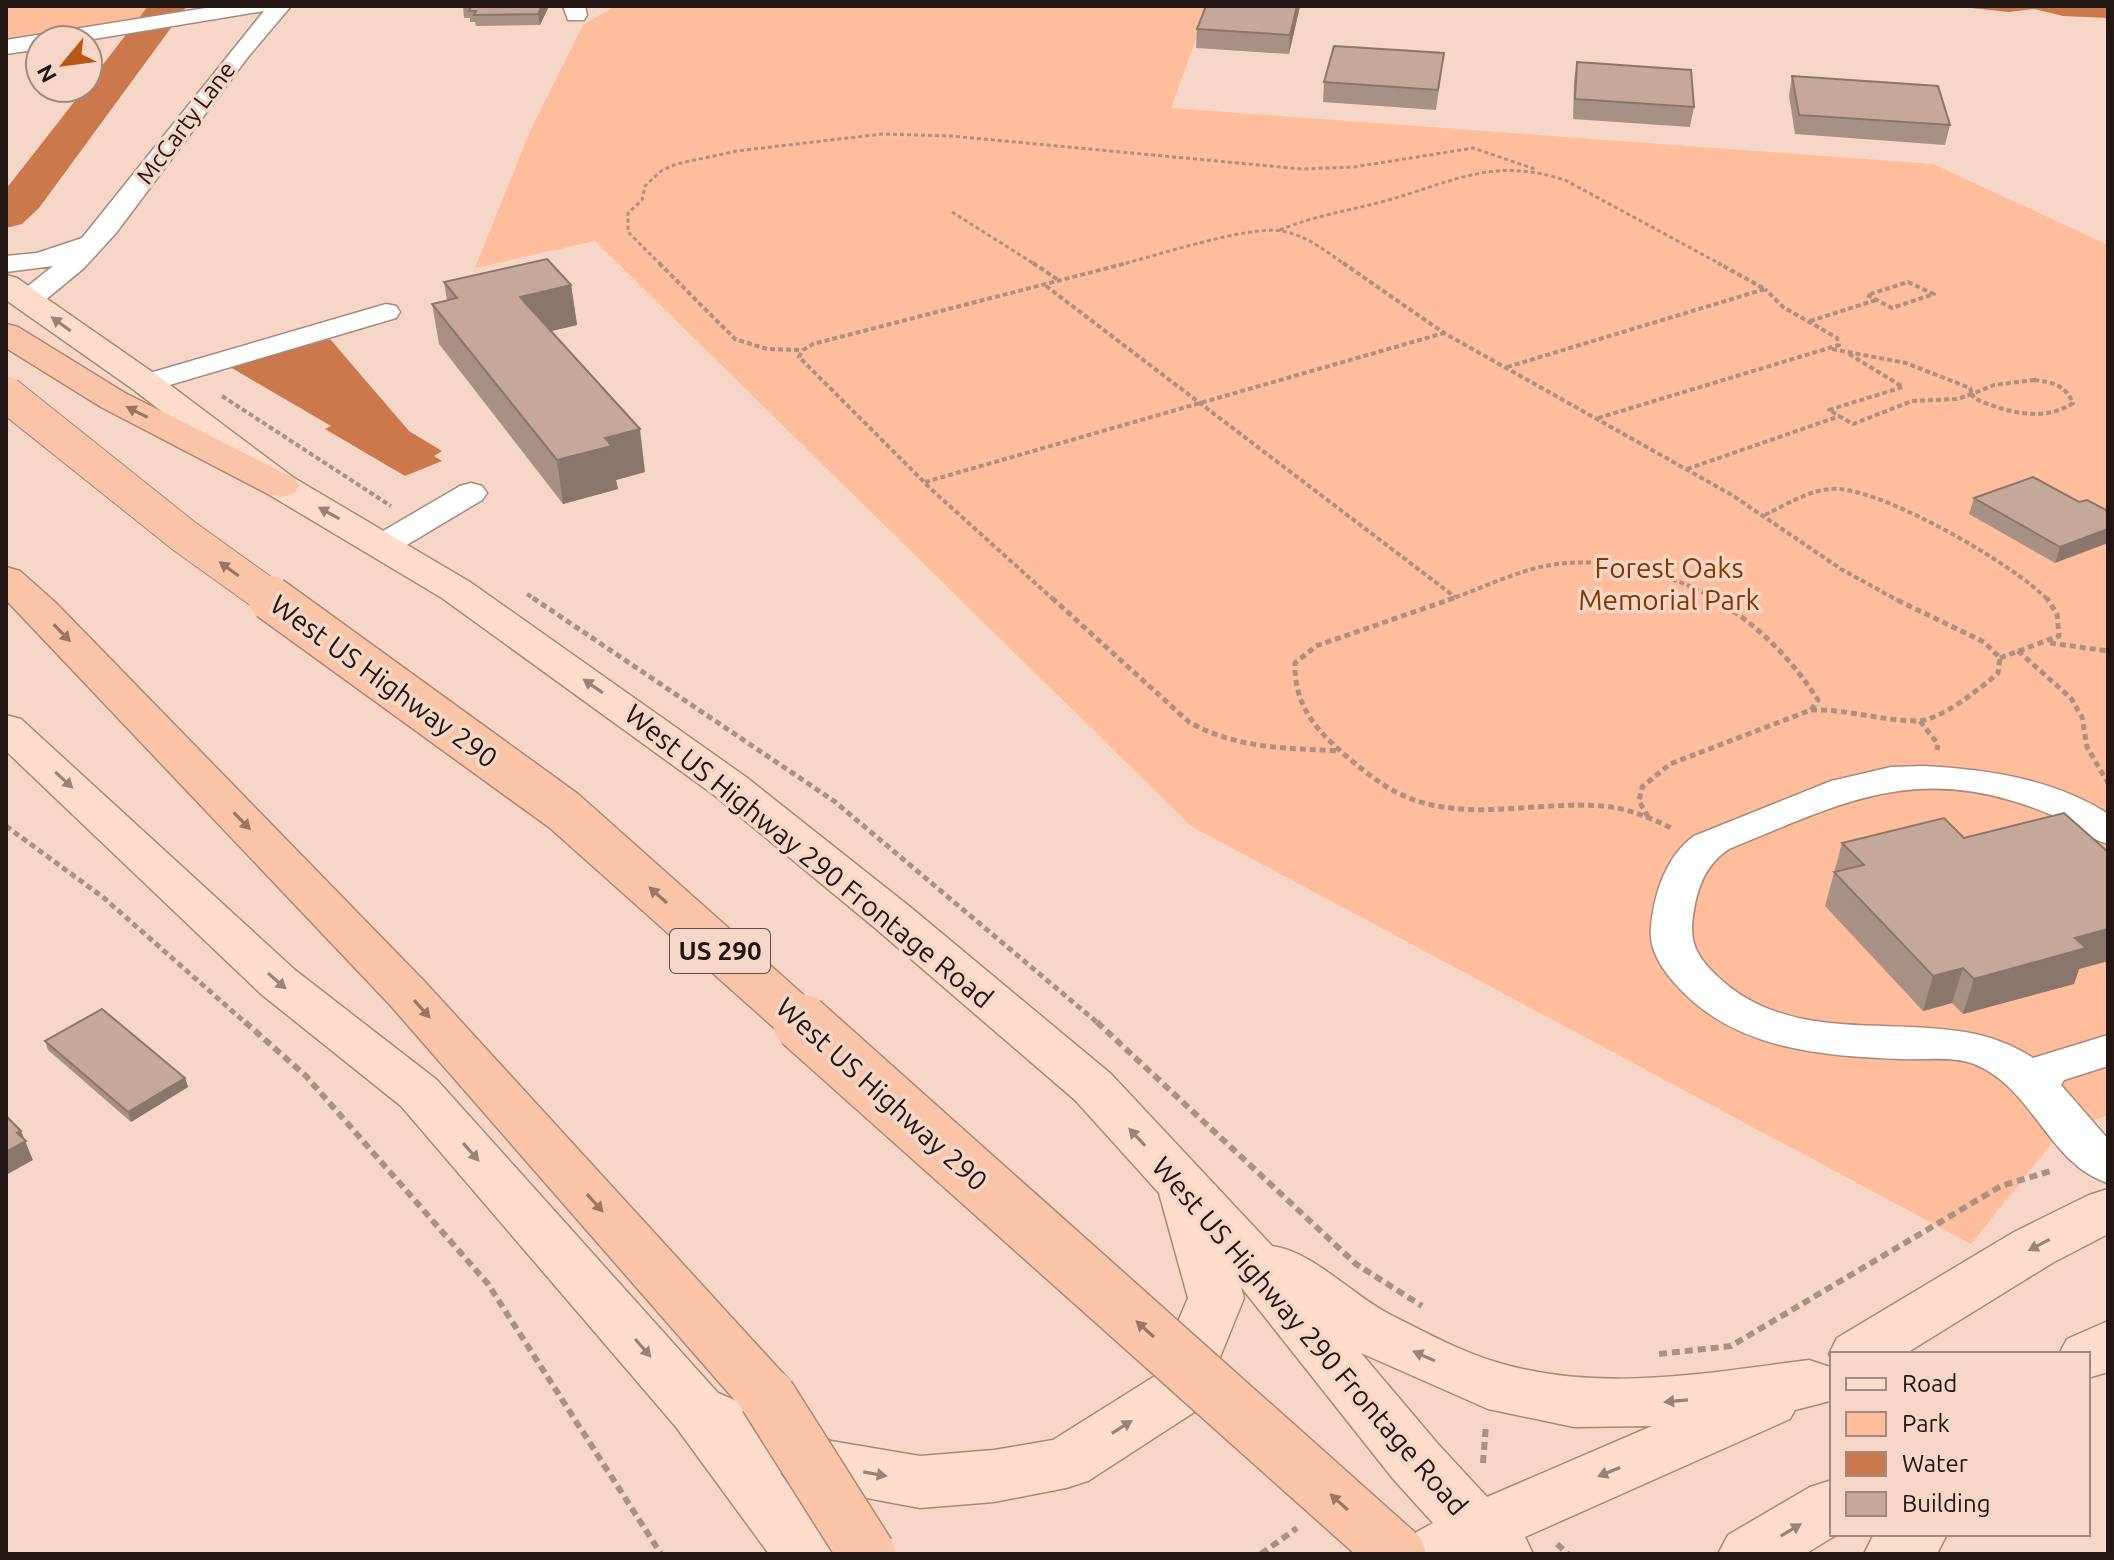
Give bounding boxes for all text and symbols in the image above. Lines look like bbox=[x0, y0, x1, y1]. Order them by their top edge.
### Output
north arrow bbox=[24, 24, 104, 104]
street label: McCarty Lane bbox=[131, 56, 240, 189]
text: N bbox=[31, 61, 61, 87]
one-way arrow bbox=[50, 316, 71, 332]
one-way arrow bbox=[126, 406, 148, 420]
one-way arrow bbox=[318, 506, 340, 520]
park label: Forest Oaks Memorial Park bbox=[1578, 552, 1760, 615]
one-way arrow bbox=[218, 561, 239, 577]
street label: West US Highway 290 bbox=[265, 588, 504, 773]
one-way arrow bbox=[53, 623, 71, 642]
one-way arrow bbox=[583, 679, 604, 694]
street label: West US Highway 290 Frontage Road bbox=[619, 698, 999, 1014]
one-way arrow bbox=[54, 771, 73, 789]
one-way arrow bbox=[233, 811, 251, 830]
one-way arrow bbox=[649, 887, 668, 905]
road number: US 290 bbox=[670, 929, 770, 973]
one-way arrow bbox=[268, 971, 287, 989]
street label: West US Highway 290 bbox=[771, 991, 994, 1196]
one-way arrow bbox=[412, 999, 430, 1018]
one-way arrow bbox=[1129, 1128, 1147, 1147]
one-way arrow bbox=[462, 1143, 480, 1162]
street label: West US Highway 290 Frontage Road bbox=[1147, 1150, 1474, 1521]
one-way arrow bbox=[585, 1193, 603, 1212]
one-way arrow bbox=[2027, 1238, 2050, 1251]
one-way arrow bbox=[1135, 1321, 1155, 1338]
one-way arrow bbox=[634, 1338, 652, 1357]
one-way arrow bbox=[1412, 1350, 1436, 1363]
legend bbox=[1830, 1352, 2090, 1536]
text: Road bbox=[1902, 1370, 1957, 1397]
one-way arrow bbox=[1663, 1395, 1688, 1408]
text: Park bbox=[1902, 1410, 1950, 1437]
one-way arrow bbox=[1112, 1420, 1133, 1435]
text: Water bbox=[1902, 1450, 1968, 1477]
one-way arrow bbox=[1597, 1465, 1621, 1478]
one-way arrow bbox=[863, 1469, 888, 1481]
text: Building bbox=[1902, 1490, 1990, 1517]
one-way arrow bbox=[1329, 1493, 1349, 1511]
one-way arrow bbox=[1780, 1523, 1802, 1537]

